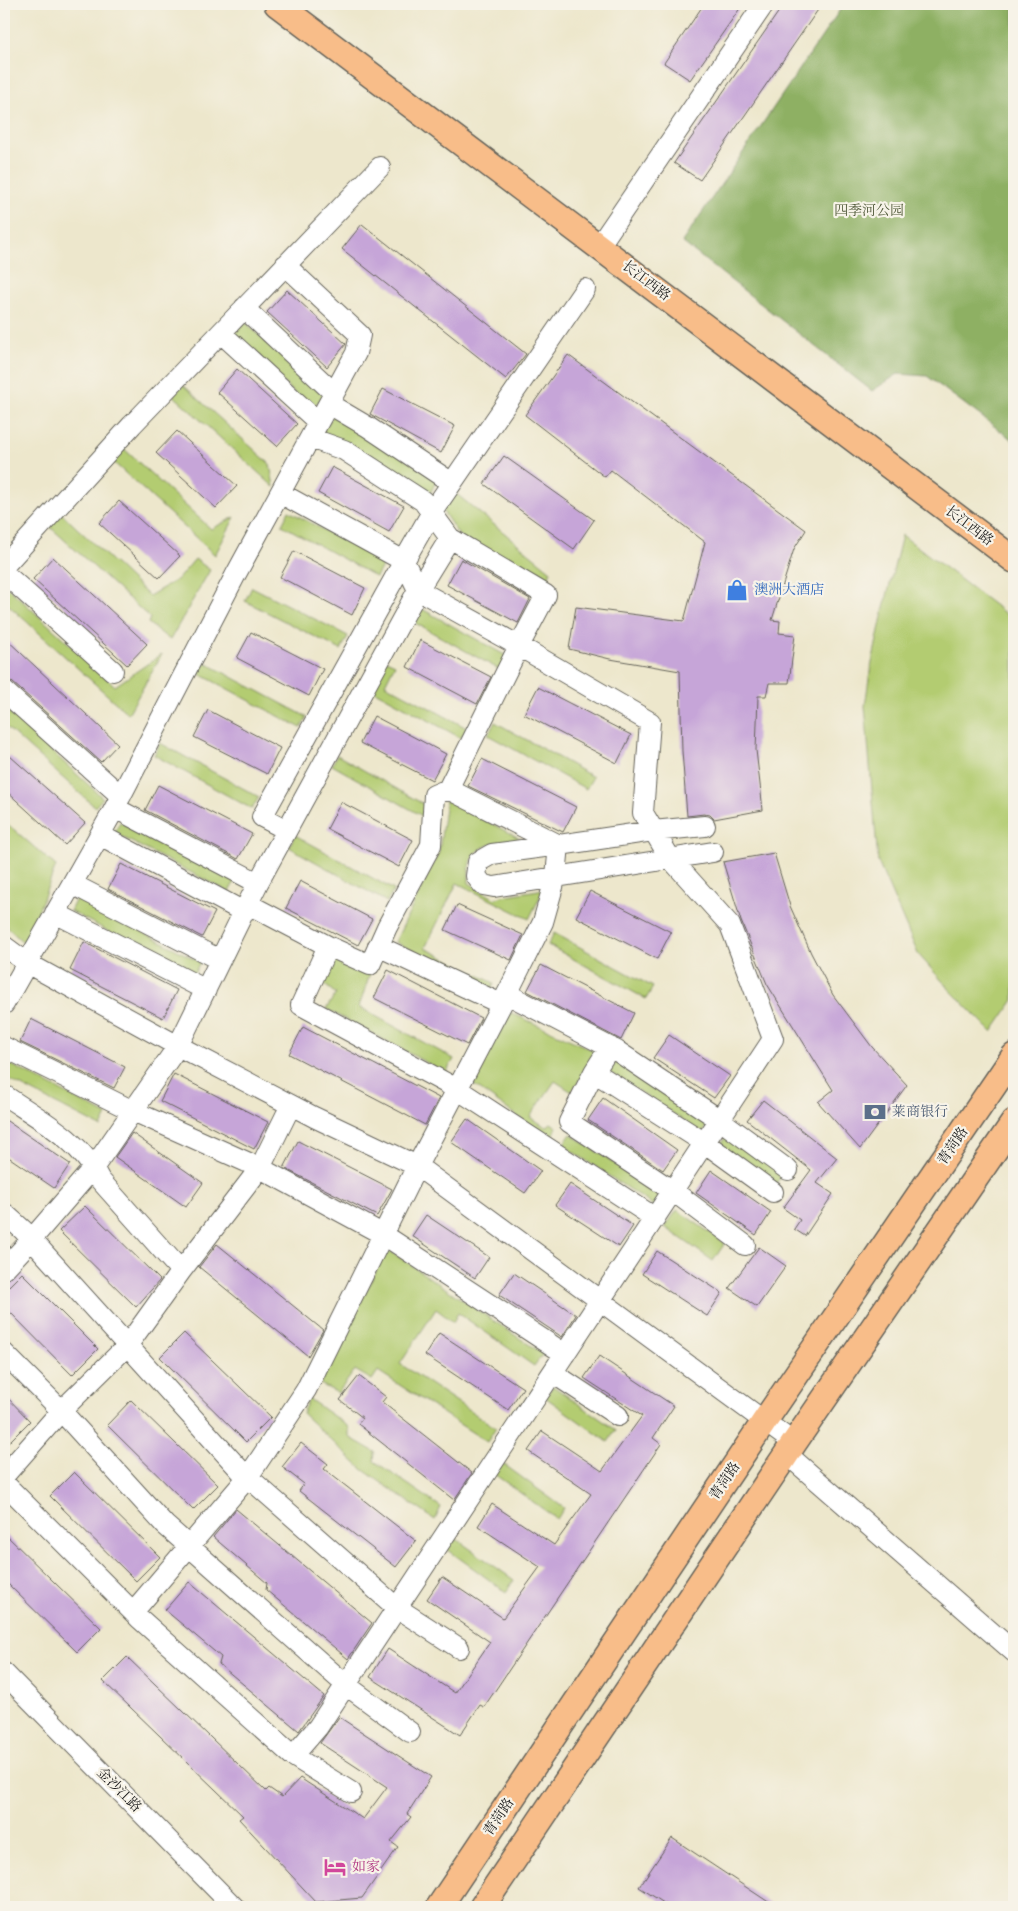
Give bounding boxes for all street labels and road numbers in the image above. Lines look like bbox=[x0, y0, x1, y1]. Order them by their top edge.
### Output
street label: 长江西路 bbox=[619, 258, 673, 303]
street label: 长江西路 bbox=[942, 503, 996, 548]
street label: 青菏路 bbox=[935, 1124, 971, 1167]
street label: 青菏路 bbox=[707, 1459, 743, 1502]
street label: 金沙江路 bbox=[94, 1765, 144, 1815]
street label: 青菏路 bbox=[481, 1795, 517, 1838]

